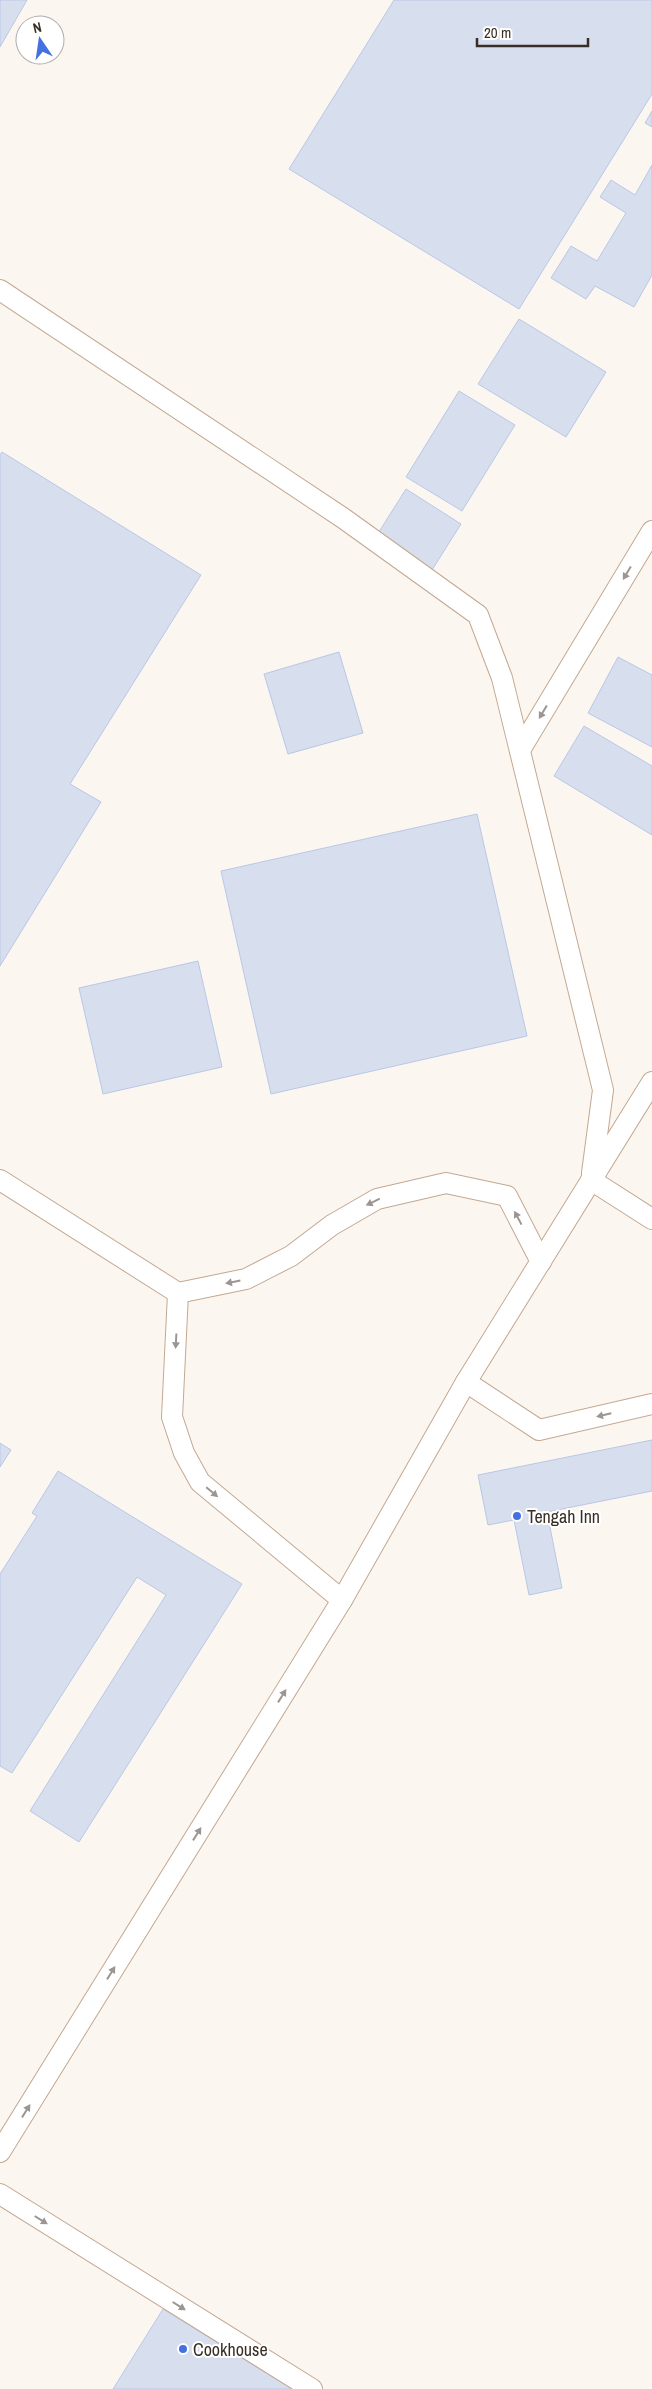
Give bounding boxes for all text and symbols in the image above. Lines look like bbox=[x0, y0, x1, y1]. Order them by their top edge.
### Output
north arrow bbox=[15, 15, 65, 65]
scale bar bbox=[477, 15, 588, 47]
text: N bbox=[31, 18, 43, 37]
text: 20 m bbox=[484, 22, 511, 43]
one-way arrow bbox=[622, 567, 631, 580]
one-way arrow bbox=[538, 706, 547, 719]
one-way arrow bbox=[366, 1198, 380, 1206]
one-way arrow bbox=[514, 1211, 522, 1226]
one-way arrow bbox=[225, 1278, 241, 1286]
one-way arrow bbox=[171, 1333, 179, 1349]
one-way arrow bbox=[597, 1411, 612, 1419]
one-way arrow bbox=[205, 1486, 218, 1497]
place label: Tengah Inn bbox=[527, 1504, 600, 1529]
marker: Tengah Inn bbox=[511, 1510, 523, 1522]
one-way arrow bbox=[278, 1690, 287, 1703]
one-way arrow bbox=[192, 1828, 201, 1841]
one-way arrow bbox=[107, 1966, 116, 1979]
one-way arrow bbox=[21, 2104, 30, 2117]
one-way arrow bbox=[35, 2215, 48, 2225]
one-way arrow bbox=[173, 2301, 186, 2311]
place label: Cookhouse bbox=[193, 2337, 268, 2362]
marker: Cookhouse bbox=[177, 2343, 189, 2355]

